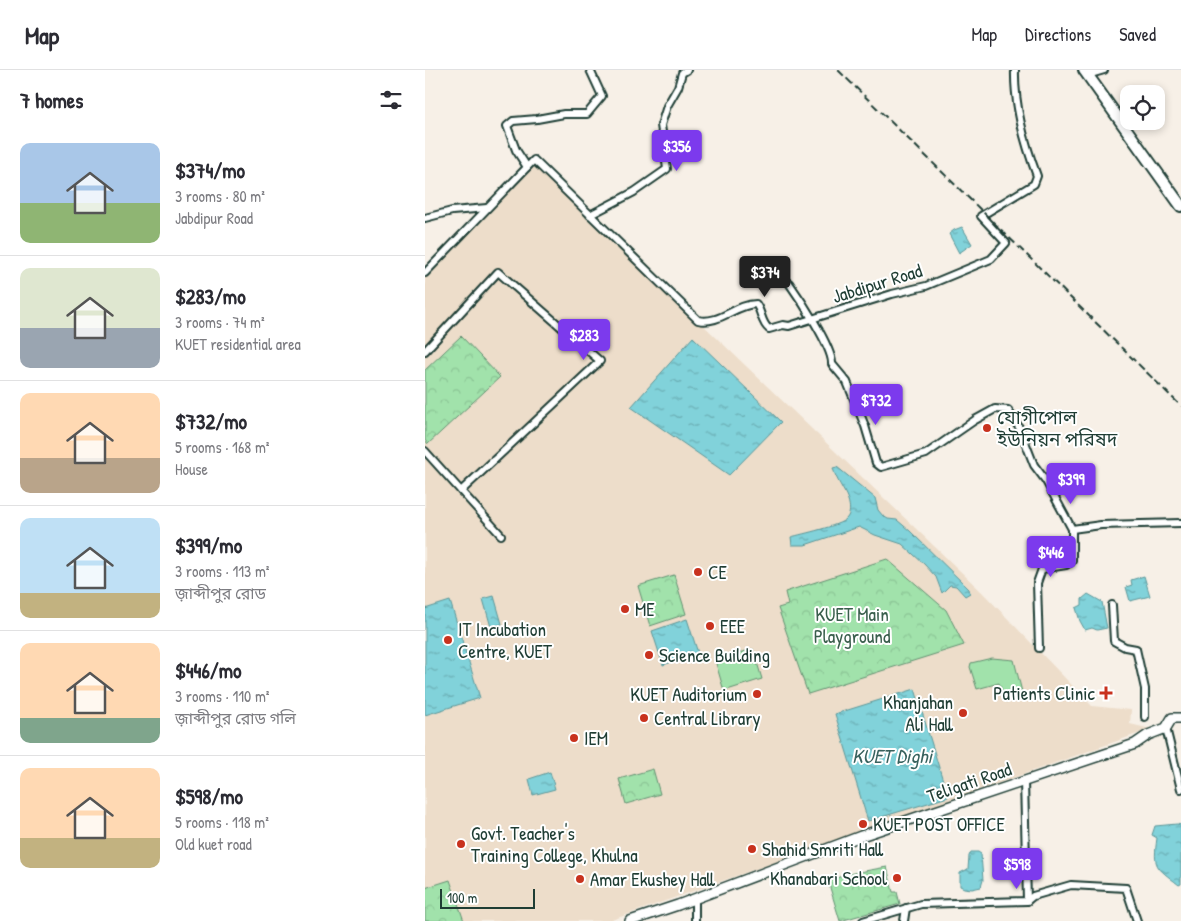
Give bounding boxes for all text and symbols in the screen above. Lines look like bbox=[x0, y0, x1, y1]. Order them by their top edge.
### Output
text: Map bbox=[25, 19, 59, 51]
text: Map bbox=[972, 22, 997, 47]
text: Directions bbox=[1025, 22, 1091, 47]
text: Saved bbox=[1119, 22, 1156, 47]
map controls bbox=[1120, 85, 1165, 130]
button: locate bbox=[1120, 85, 1165, 130]
text: 7 homes bbox=[20, 86, 83, 115]
icon: filters bbox=[377, 86, 405, 114]
pin: $356 bbox=[647, 129, 707, 172]
text: $356 bbox=[663, 135, 691, 157]
text: $374/mo bbox=[175, 156, 245, 185]
icon: home bbox=[60, 163, 120, 223]
text: 3 rooms · 80 m² bbox=[175, 185, 265, 207]
text: Jabdipur Road bbox=[175, 207, 253, 229]
pin: $374 bbox=[735, 256, 795, 298]
street label: Jabdipur Road bbox=[829, 257, 926, 309]
text: $374 bbox=[750, 261, 780, 283]
text: $283/mo bbox=[175, 282, 246, 311]
icon: home bbox=[60, 288, 120, 348]
text: 3 rooms · 74 m² bbox=[175, 311, 265, 333]
pin: $283 bbox=[554, 318, 614, 361]
text: $283 bbox=[569, 324, 599, 346]
text: KUET residential area bbox=[175, 333, 301, 355]
pin: $732 bbox=[846, 384, 906, 426]
text: $732 bbox=[861, 389, 891, 411]
place label: যোগীপোল ইউনিয়ন পরিষদ bbox=[996, 404, 1118, 452]
text: $732/mo bbox=[175, 407, 247, 436]
icon: home bbox=[60, 413, 120, 473]
marker: যোগীপোল ইউনিয়ন পরিষদ bbox=[981, 422, 993, 434]
text: 5 rooms · 168 m² bbox=[175, 436, 269, 458]
text: House bbox=[175, 458, 208, 480]
pin: $399 bbox=[1041, 462, 1101, 505]
text: $399 bbox=[1057, 468, 1085, 490]
text: $399/mo bbox=[175, 531, 242, 560]
pin: $446 bbox=[1021, 536, 1081, 578]
icon: home bbox=[60, 538, 120, 598]
text: $446 bbox=[1038, 541, 1064, 563]
place label: CE bbox=[708, 559, 727, 585]
text: 3 rooms · 113 m² bbox=[175, 560, 270, 582]
marker: CE bbox=[692, 566, 704, 578]
text: জ়াব্দীপুর রোড bbox=[175, 582, 266, 604]
place label: ME bbox=[635, 596, 655, 622]
park label: KUET Main Playground bbox=[814, 601, 891, 649]
marker: ME bbox=[619, 603, 631, 615]
place label: EEE bbox=[720, 613, 746, 639]
place label: IT Incubation Centre, KUET bbox=[458, 616, 553, 664]
marker: EEE bbox=[704, 620, 716, 632]
marker: IT Incubation Centre, KUET bbox=[442, 634, 454, 646]
place label: Science Building bbox=[659, 642, 770, 668]
marker: Science Building bbox=[643, 649, 655, 661]
text: $446/mo bbox=[175, 656, 241, 685]
icon: home bbox=[60, 663, 120, 723]
place label: Patients Clinic bbox=[993, 680, 1096, 706]
place label: KUET Auditorium bbox=[630, 681, 747, 707]
text: 3 rooms · 110 m² bbox=[175, 685, 270, 707]
marker: Patients Clinic bbox=[1099, 686, 1113, 700]
marker: KUET Auditorium bbox=[751, 688, 763, 700]
place label: Khanjahan Ali Hall bbox=[883, 689, 954, 737]
place label: Central Library bbox=[654, 705, 761, 731]
text: জ়াব্দীপুর রোড গলি bbox=[175, 707, 296, 729]
marker: Khanjahan Ali Hall bbox=[957, 707, 969, 719]
marker: Central Library bbox=[638, 712, 650, 724]
place label: IEM bbox=[584, 725, 608, 751]
marker: IEM bbox=[568, 732, 580, 744]
water label: KUET Dighi bbox=[852, 742, 935, 770]
street label: Teligati Road bbox=[923, 755, 1015, 809]
text: $598/mo bbox=[175, 782, 243, 811]
icon: home bbox=[60, 788, 120, 848]
text: 5 rooms · 118 m² bbox=[175, 811, 269, 833]
place label: KUET POST OFFICE bbox=[873, 811, 1005, 837]
marker: KUET POST OFFICE bbox=[857, 818, 869, 830]
place label: Govt. Teacher's Training College, Khulna bbox=[471, 820, 638, 868]
text: Old kuet road bbox=[175, 833, 252, 855]
place label: Shahid Smriti Hall bbox=[762, 836, 884, 862]
marker: Govt. Teacher's Training College, Khulna bbox=[455, 838, 467, 850]
marker: Shahid Smriti Hall bbox=[746, 843, 758, 855]
pin: $598 bbox=[987, 848, 1047, 890]
text: $598 bbox=[1003, 853, 1031, 875]
place label: Khanabari School bbox=[770, 865, 888, 891]
place label: Amar Ekushey Hall bbox=[590, 866, 716, 892]
marker: Khanabari School bbox=[891, 872, 903, 884]
marker: Amar Ekushey Hall bbox=[574, 873, 586, 885]
scale bar bbox=[440, 886, 535, 909]
text: 100 m bbox=[447, 888, 477, 907]

